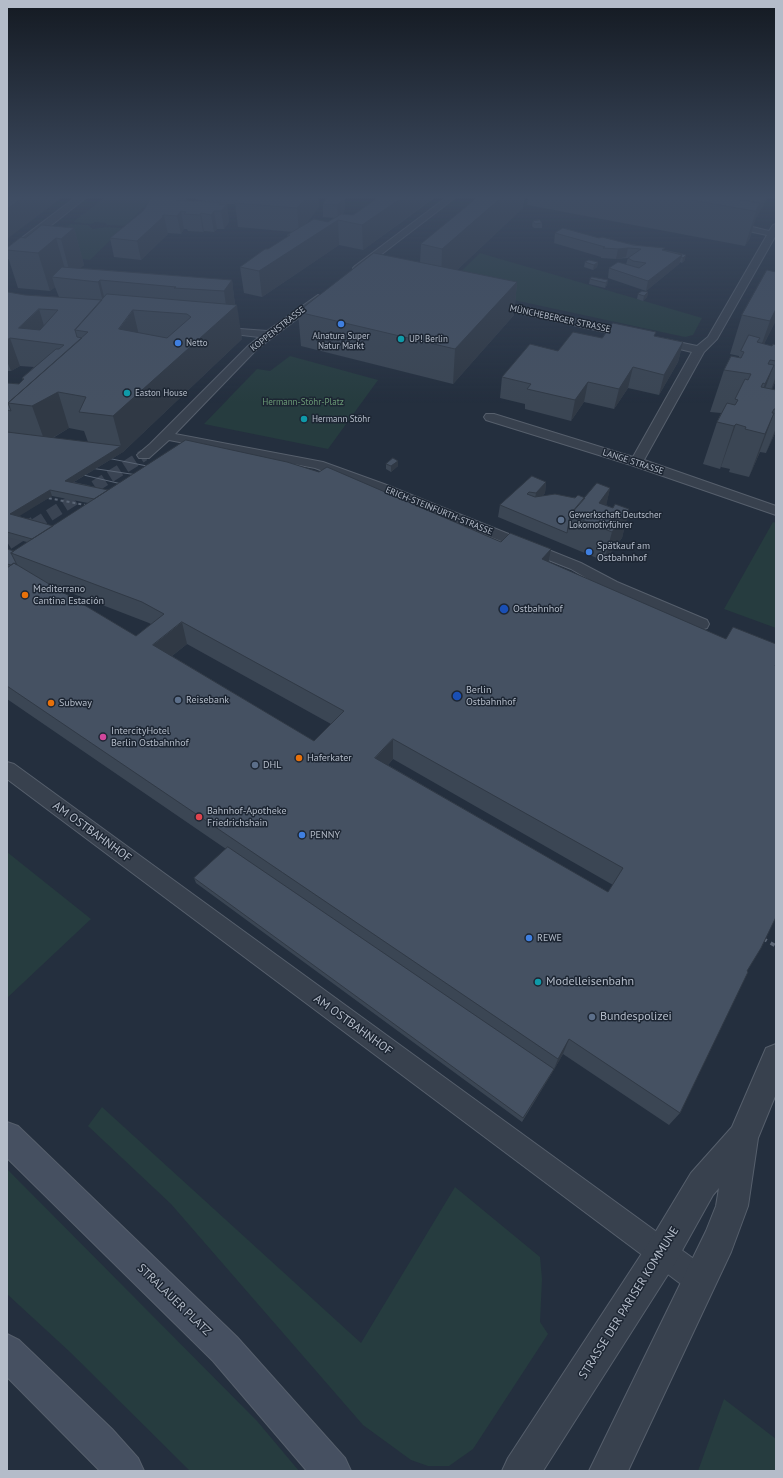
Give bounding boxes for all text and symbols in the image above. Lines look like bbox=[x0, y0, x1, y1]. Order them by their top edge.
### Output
street label: MÜNCHEBERGER STRASSE bbox=[509, 303, 611, 335]
street label: KOPPENSTRASSE bbox=[248, 304, 308, 354]
marker: Alnatura Super Natur Markt bbox=[336, 319, 346, 329]
place label: Alnatura Super Natur Markt bbox=[312, 331, 370, 352]
marker: UP! Berlin bbox=[396, 334, 406, 344]
place label: UP! Berlin bbox=[409, 334, 448, 344]
marker: Netto bbox=[173, 338, 183, 348]
place label: Netto bbox=[186, 338, 207, 348]
marker: Easton House bbox=[122, 388, 132, 398]
place label: Easton House bbox=[135, 388, 187, 398]
park label: Hermann-Stöhr-Platz bbox=[262, 397, 344, 407]
marker: Hermann Stöhr bbox=[299, 414, 309, 424]
place label: Hermann Stöhr bbox=[312, 414, 370, 424]
street label: LANGE STRASSE bbox=[601, 447, 665, 477]
street label: ERICH-STEINFURTH-STRASSE bbox=[384, 485, 494, 537]
place label: Gewerkschaft Deutscher Lokomotivführer bbox=[569, 510, 662, 531]
marker: Gewerkschaft Deutscher Lokomotivführer bbox=[556, 515, 566, 525]
place label: Spätkauf am Ostbahnhof bbox=[597, 540, 650, 564]
marker: Spätkauf am Ostbahnhof bbox=[584, 547, 594, 557]
place label: Mediterrano Cantina Estación bbox=[33, 583, 104, 606]
marker: Mediterrano Cantina Estación bbox=[20, 590, 30, 600]
marker: Ostbahnhof bbox=[498, 603, 510, 615]
place label: Ostbahnhof bbox=[513, 603, 563, 615]
place label: Berlin Ostbahnhof bbox=[466, 684, 516, 708]
marker: Berlin Ostbahnhof bbox=[451, 690, 463, 702]
place label: Reisebank bbox=[186, 694, 229, 706]
marker: Reisebank bbox=[173, 695, 183, 705]
place label: Subway bbox=[59, 697, 92, 709]
marker: Subway bbox=[46, 698, 56, 708]
place label: IntercityHotel Berlin Ostbahnhof bbox=[111, 725, 189, 748]
marker: IntercityHotel Berlin Ostbahnhof bbox=[98, 732, 108, 742]
place label: Haferkater bbox=[307, 752, 352, 764]
marker: Haferkater bbox=[294, 753, 304, 763]
place label: DHL bbox=[263, 759, 281, 771]
marker: DHL bbox=[250, 760, 260, 770]
street label: AM OSTBAHNHOF bbox=[50, 799, 134, 865]
place label: Bahnhof-Apotheke Friedrichshain bbox=[207, 805, 287, 828]
marker: Bahnhof-Apotheke Friedrichshain bbox=[194, 812, 204, 822]
place label: PENNY bbox=[310, 829, 340, 841]
marker: PENNY bbox=[297, 830, 307, 840]
place label: REWE bbox=[537, 932, 562, 944]
marker: REWE bbox=[524, 933, 534, 943]
place label: Modelleisenbahn bbox=[546, 975, 634, 989]
marker: Modelleisenbahn bbox=[533, 977, 543, 987]
street label: AM OSTBAHNHOF bbox=[311, 992, 395, 1058]
place label: Bundespolizei bbox=[600, 1010, 672, 1024]
marker: Bundespolizei bbox=[587, 1012, 597, 1022]
street label: STRASSE DER PARISER KOMMUNE bbox=[576, 1224, 682, 1382]
street label: STRALAUER PLATZ bbox=[134, 1261, 214, 1339]

